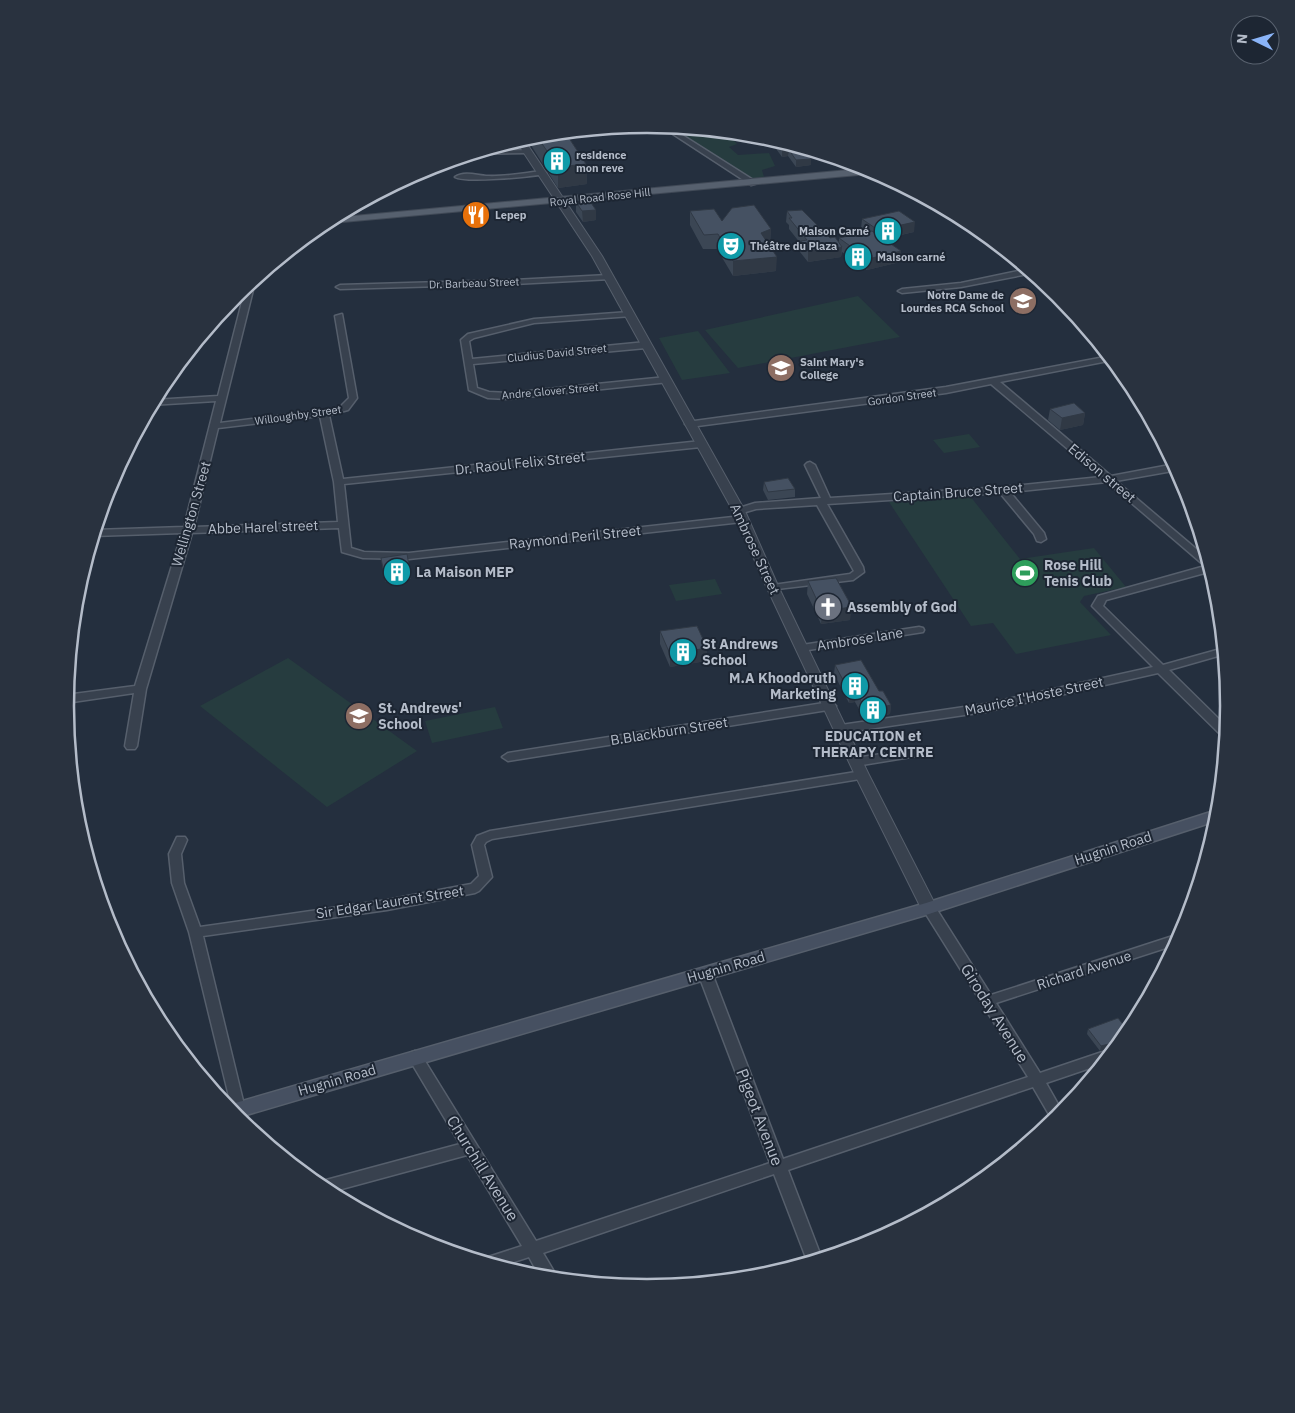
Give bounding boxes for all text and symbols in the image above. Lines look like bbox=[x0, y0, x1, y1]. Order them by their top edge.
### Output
north arrow bbox=[1230, 15, 1280, 65]
text: N bbox=[1233, 33, 1251, 45]
building icon: residence mon reve bbox=[542, 146, 572, 176]
place label: residence mon reve bbox=[576, 148, 627, 175]
street label: Royal Road Rose Hill bbox=[549, 185, 651, 209]
restaurant icon: Lepep bbox=[461, 200, 491, 230]
place label: Lepep bbox=[495, 208, 527, 222]
building icon: Maison Carné bbox=[873, 216, 903, 246]
place label: Maison Carné bbox=[799, 224, 869, 238]
theatre icon: Théâtre du Plaza bbox=[716, 231, 746, 261]
place label: Théâtre du Plaza bbox=[750, 239, 837, 253]
building icon: Maison carné bbox=[843, 242, 873, 272]
place label: Maison carné bbox=[877, 250, 945, 264]
street label: Dr. Barbeau Street bbox=[429, 274, 520, 292]
school or university icon: Notre Dame de Lourdes RCA School bbox=[1008, 286, 1038, 316]
place label: Notre Dame de Lourdes RCA School bbox=[901, 288, 1005, 315]
street label: Cludius David Street bbox=[507, 341, 608, 365]
school or university icon: Saint Mary's College bbox=[766, 353, 796, 383]
place label: Saint Mary's College bbox=[800, 355, 864, 382]
street label: Andre Glover Street bbox=[501, 380, 599, 402]
street label: Gordon Street bbox=[867, 385, 937, 409]
street label: Willoughby Street bbox=[254, 402, 342, 428]
street label: Edison street bbox=[1065, 440, 1139, 506]
street label: Dr. Raoul Felix Street bbox=[454, 447, 586, 479]
street label: Wellington Street bbox=[167, 459, 215, 569]
street label: Captain Bruce Street bbox=[893, 478, 1024, 506]
street label: Ambrose Street bbox=[726, 501, 784, 597]
street label: Abbe Harel street bbox=[208, 516, 319, 538]
street label: Raymond Peril Street bbox=[508, 521, 642, 553]
place label: Rose Hill Tenis Club bbox=[1044, 556, 1112, 590]
building icon: La Maison MEP bbox=[382, 557, 412, 587]
sports icon: Rose Hill Tenis Club bbox=[1010, 558, 1040, 588]
place label: La Maison MEP bbox=[416, 563, 514, 581]
church icon: Assembly of God bbox=[813, 592, 843, 622]
place label: Assembly of God bbox=[847, 598, 957, 616]
street label: Ambrose lane bbox=[816, 623, 905, 655]
place label: St Andrews School bbox=[702, 635, 778, 669]
building icon: St Andrews School bbox=[668, 637, 698, 667]
place label: M.A Khoodoruth Marketing bbox=[729, 669, 836, 703]
building icon: M.A Khoodoruth Marketing bbox=[840, 671, 870, 701]
street label: Maurice I'Hoste Street bbox=[963, 673, 1105, 719]
building icon: EDUCATION et THERAPY CENTRE bbox=[858, 695, 888, 725]
place label: St. Andrews' School bbox=[378, 699, 462, 733]
school or university icon: St. Andrews' School bbox=[344, 701, 374, 731]
street label: B.Blackburn Street bbox=[609, 713, 729, 749]
place label: EDUCATION et THERAPY CENTRE bbox=[813, 727, 933, 761]
street label: Hugnin Road bbox=[1072, 827, 1154, 869]
street label: Sir Edgar Laurent Street bbox=[315, 881, 465, 923]
street label: Richard Avenue bbox=[1035, 946, 1134, 994]
street label: Hugnin Road bbox=[685, 947, 767, 987]
street label: Giroday Avenue bbox=[957, 960, 1033, 1066]
street label: Hugnin Road bbox=[296, 1060, 378, 1100]
street label: Pigeot Avenue bbox=[732, 1066, 788, 1169]
street label: Churchill Avenue bbox=[442, 1111, 524, 1225]

